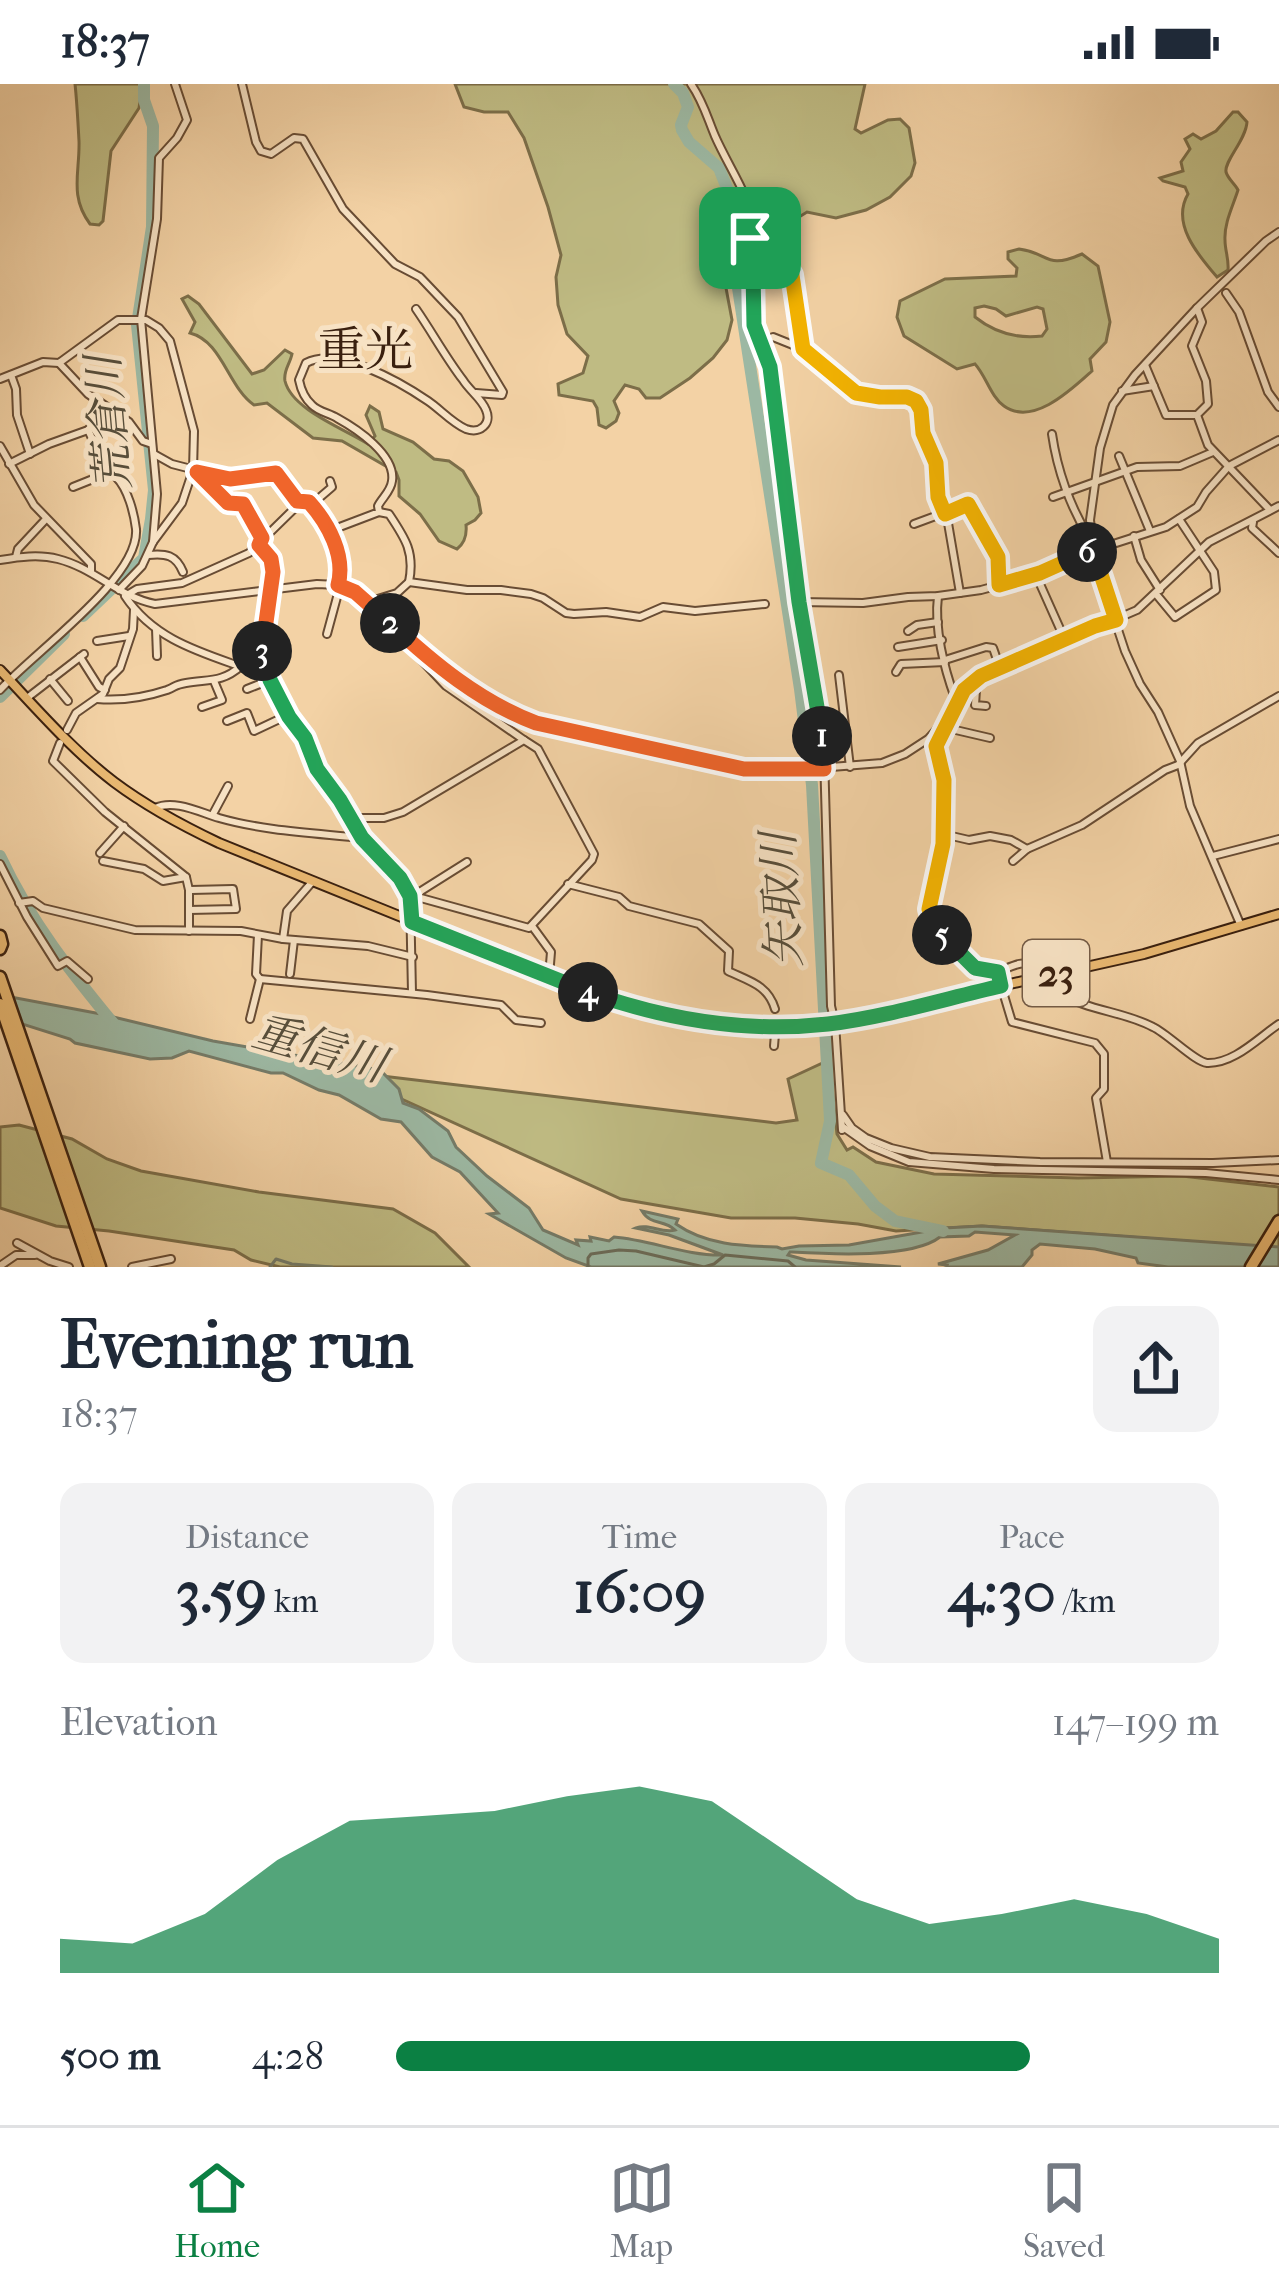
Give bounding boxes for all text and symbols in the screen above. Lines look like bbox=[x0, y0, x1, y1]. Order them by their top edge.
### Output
text: 18:37 bbox=[60, 16, 150, 69]
pin bbox=[699, 187, 801, 289]
icon: arrive bbox=[717, 205, 783, 271]
district label: 重光 bbox=[317, 322, 413, 378]
water label: 荒倉川 bbox=[76, 348, 141, 493]
pin: 6 bbox=[1057, 522, 1117, 582]
text: 6 bbox=[1078, 532, 1096, 571]
pin: 2 bbox=[360, 593, 420, 653]
text: 2 bbox=[382, 603, 398, 642]
pin: 3 bbox=[232, 621, 292, 681]
text: 3 bbox=[255, 631, 269, 670]
pin: 1 bbox=[792, 706, 852, 766]
text: 1 bbox=[816, 716, 828, 755]
water label: 矢取川 bbox=[752, 826, 812, 969]
pin: 5 bbox=[912, 905, 972, 965]
text: 5 bbox=[935, 915, 949, 954]
road number: 23 bbox=[1023, 940, 1089, 1006]
pin: 4 bbox=[558, 962, 618, 1022]
text: 4 bbox=[578, 972, 598, 1011]
water label: 重信川 bbox=[247, 1005, 396, 1094]
button: share bbox=[1093, 1306, 1219, 1432]
text: Evening run bbox=[60, 1307, 413, 1384]
text: 18:37 bbox=[60, 1391, 138, 1437]
text: Distance bbox=[185, 1518, 309, 1557]
text: Time bbox=[602, 1518, 677, 1557]
text: Pace bbox=[999, 1518, 1065, 1557]
text: 3.59 bbox=[176, 1557, 267, 1628]
text: 16:09 bbox=[573, 1557, 706, 1628]
text: 4:30 bbox=[948, 1557, 1056, 1628]
text: km bbox=[267, 1582, 319, 1621]
text: /km bbox=[1056, 1582, 1115, 1621]
text: Elevation bbox=[60, 1699, 218, 1745]
text: 147–199 m bbox=[1052, 1699, 1219, 1745]
text: 500 m bbox=[60, 2033, 161, 2079]
text: 4:28 bbox=[252, 2033, 324, 2079]
tab: Home bbox=[174, 2155, 260, 2266]
tab: Map bbox=[609, 2155, 675, 2266]
tab: Saved bbox=[1023, 2155, 1105, 2266]

